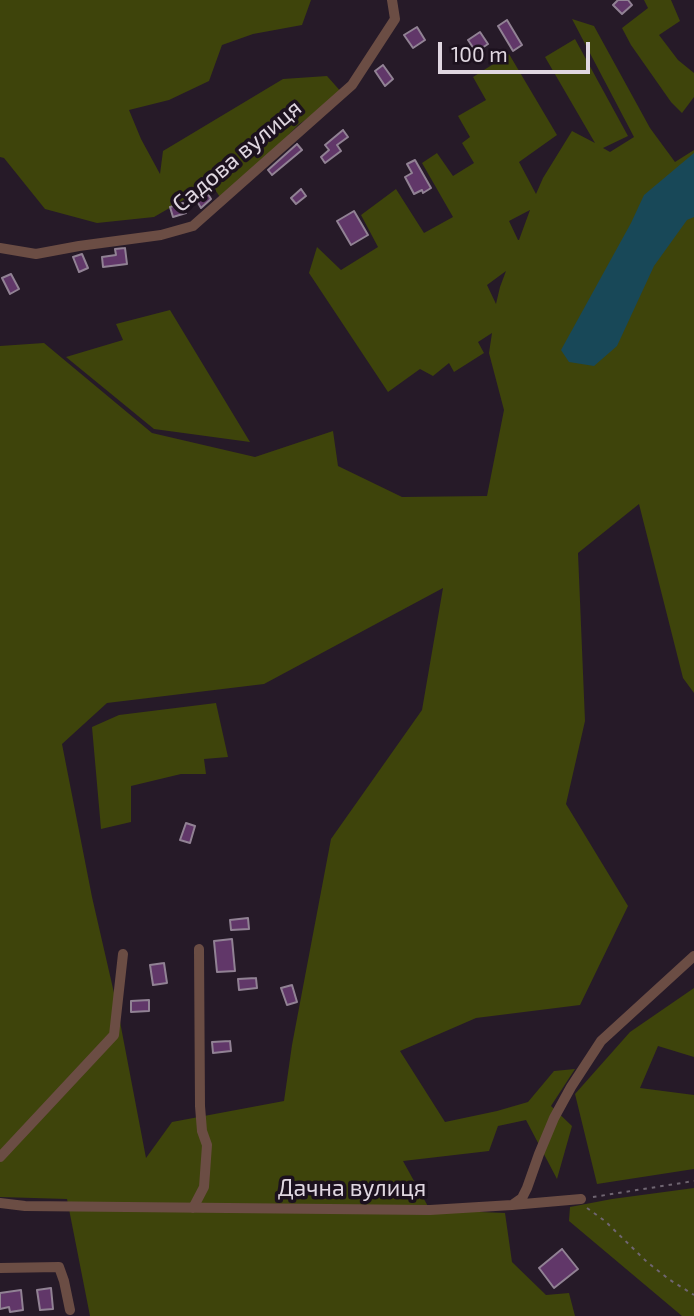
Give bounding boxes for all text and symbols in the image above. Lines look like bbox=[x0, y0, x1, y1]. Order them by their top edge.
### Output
scale bar bbox=[442, 28, 594, 72]
text: 100 m bbox=[451, 41, 508, 66]
street label: Садова вулиця bbox=[167, 94, 307, 218]
street label: Дачна вулиця bbox=[278, 1174, 426, 1202]

